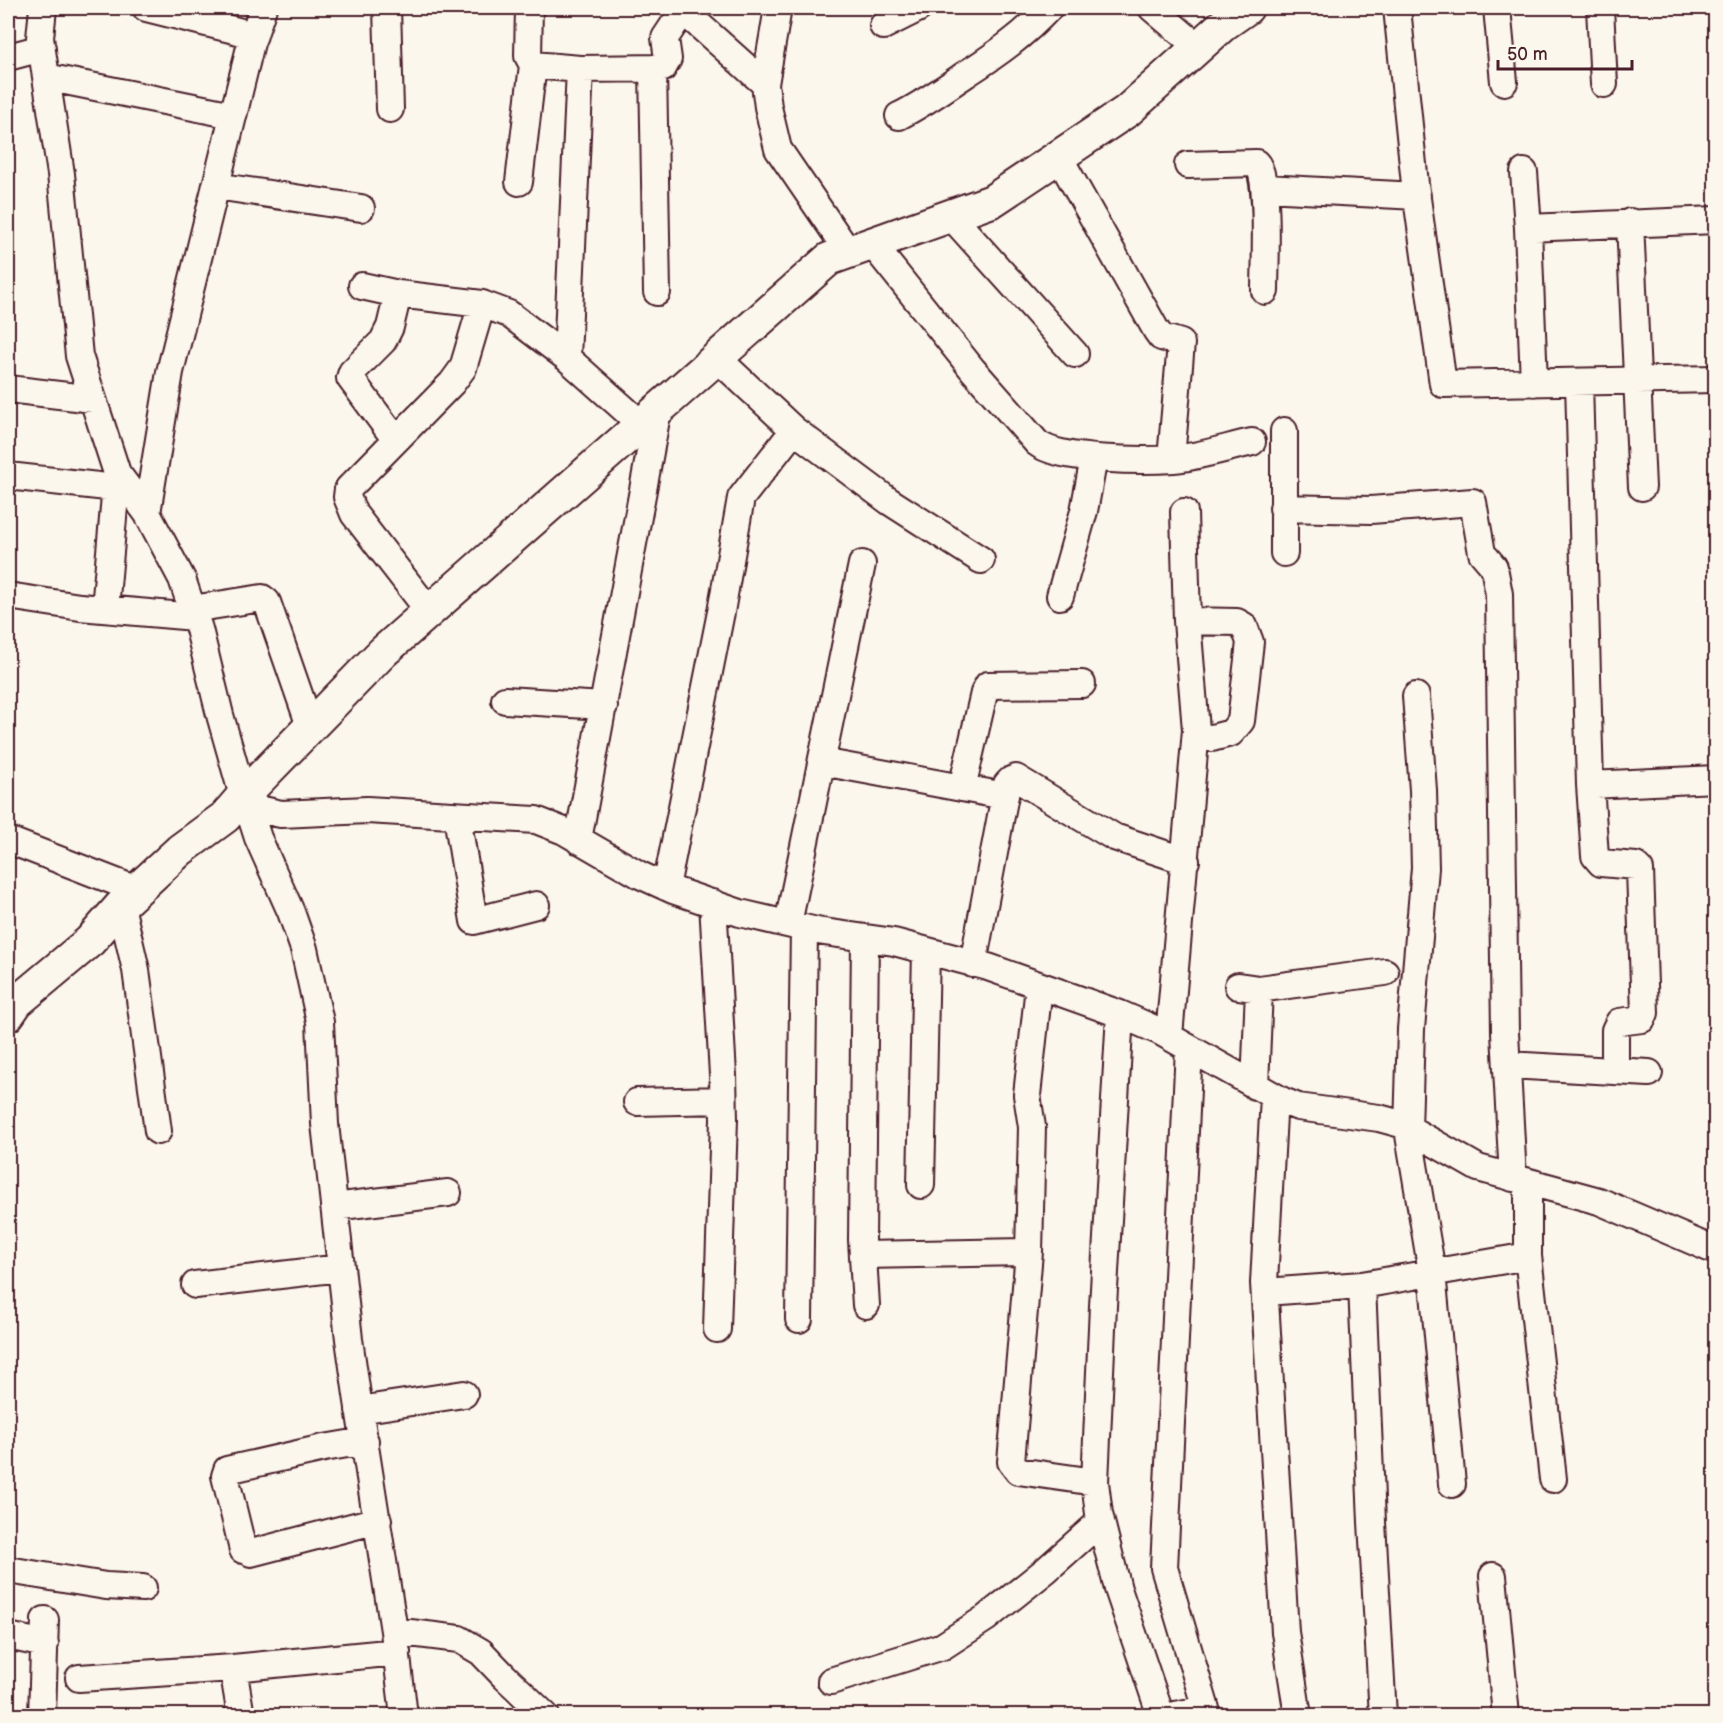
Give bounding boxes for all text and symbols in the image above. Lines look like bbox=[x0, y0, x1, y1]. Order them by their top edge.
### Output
scale bar bbox=[1498, 33, 1632, 71]
text: 50 m bbox=[1507, 44, 1548, 65]

